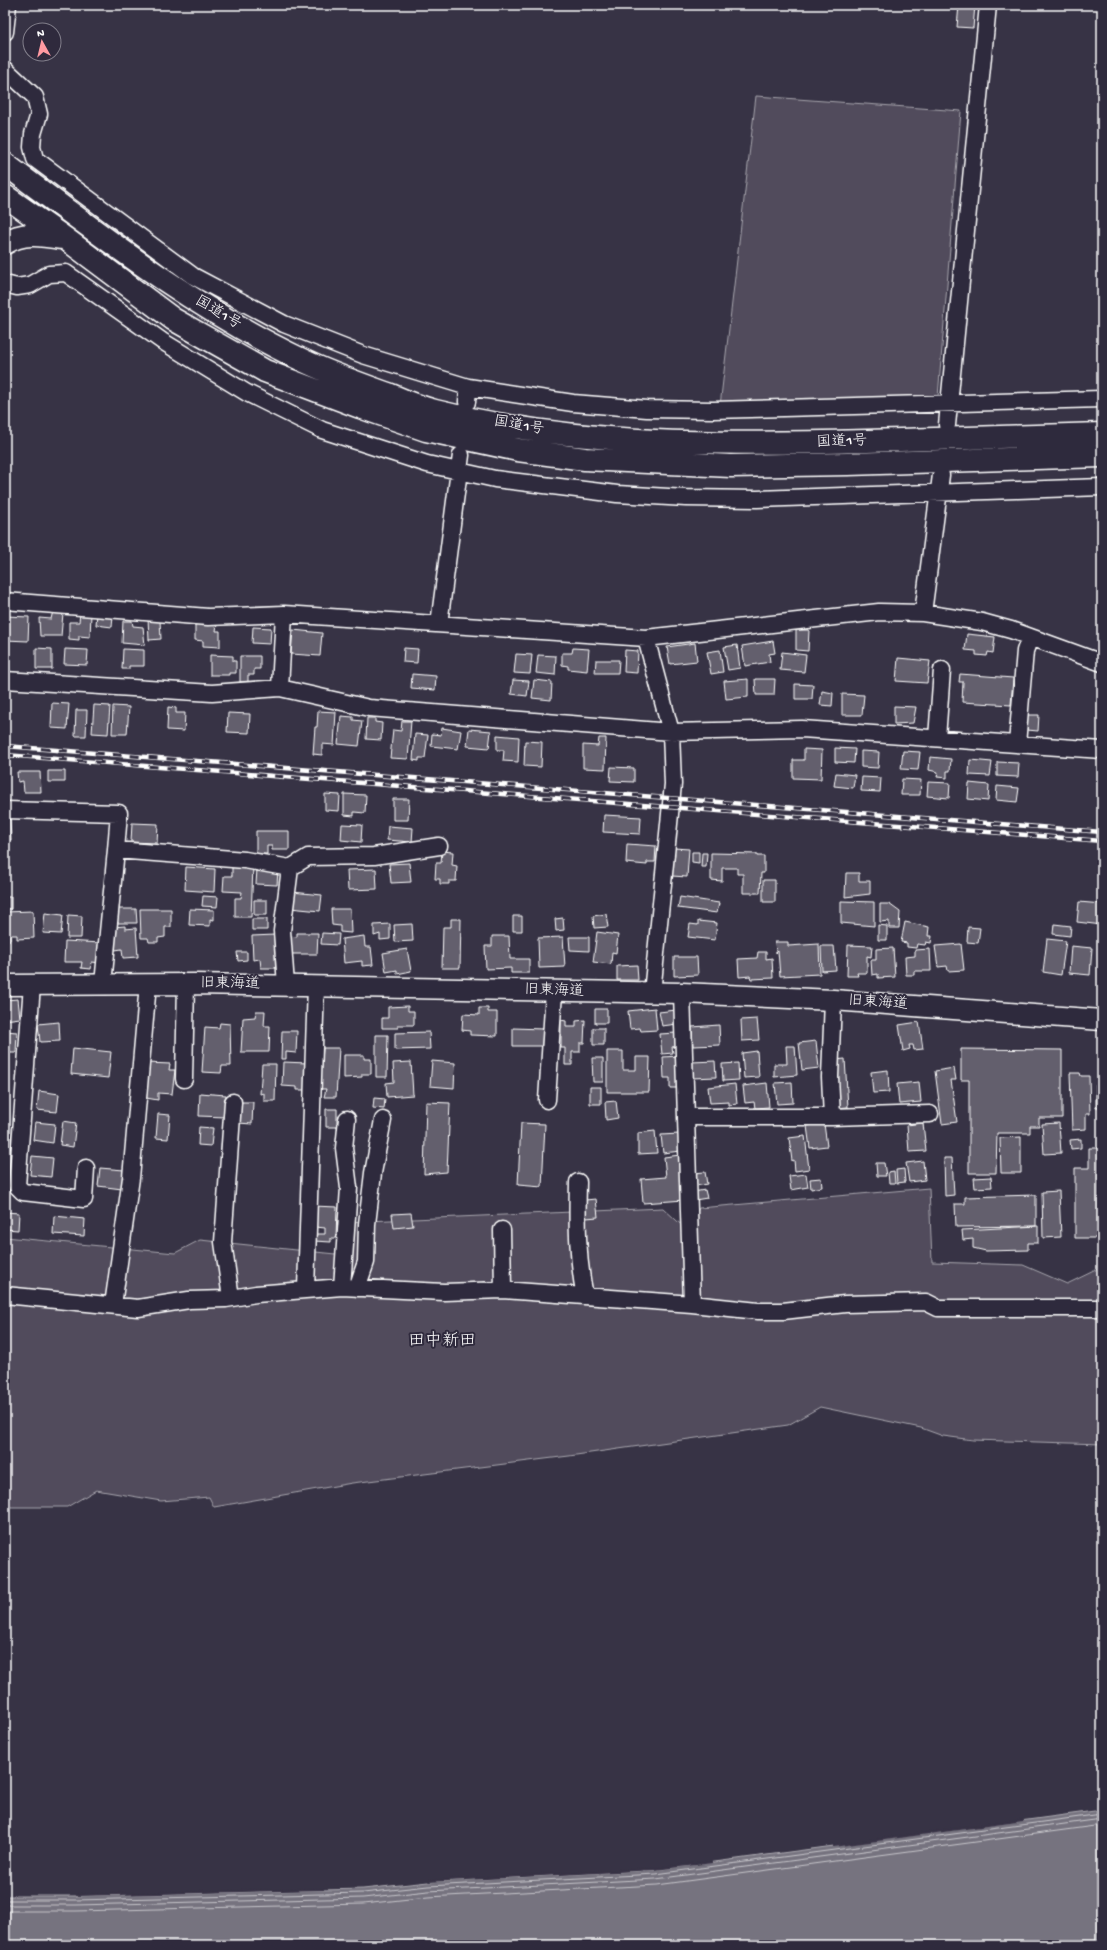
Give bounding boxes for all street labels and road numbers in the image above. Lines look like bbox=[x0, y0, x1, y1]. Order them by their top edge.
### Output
street label: 国道1号 bbox=[191, 292, 245, 334]
street label: 国道1号 bbox=[492, 413, 546, 439]
street label: 国道1号 bbox=[816, 432, 868, 452]
street label: 旧東海道 bbox=[200, 973, 260, 994]
street label: 旧東海道 bbox=[524, 980, 584, 1001]
street label: 旧東海道 bbox=[847, 991, 909, 1014]

